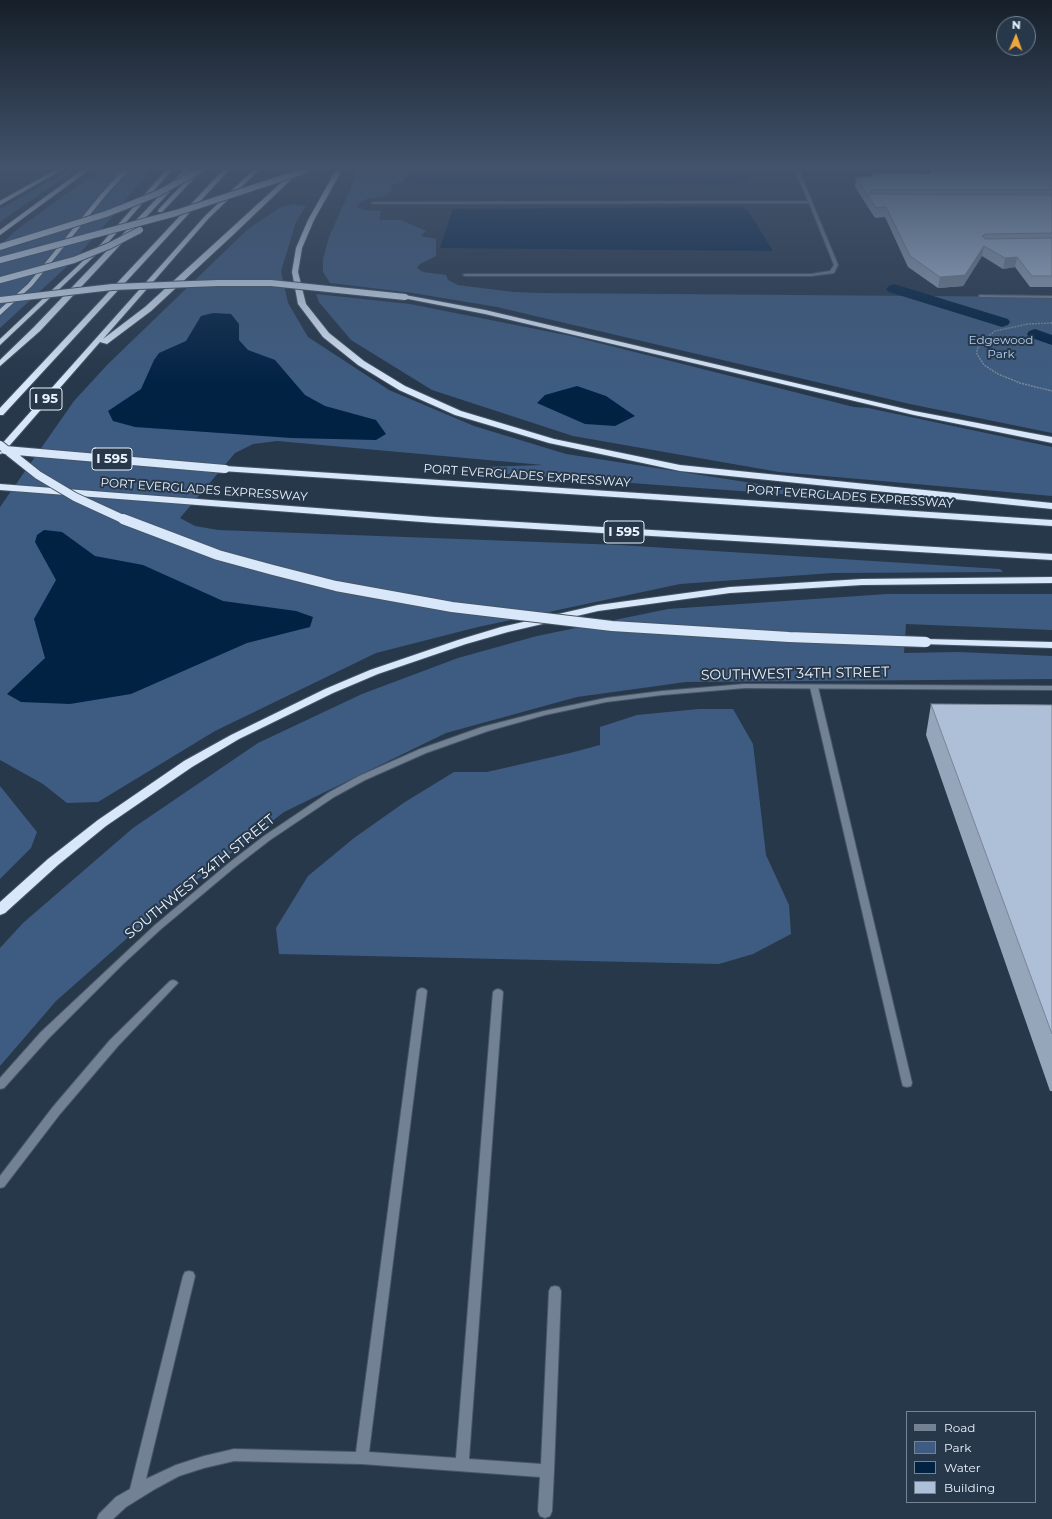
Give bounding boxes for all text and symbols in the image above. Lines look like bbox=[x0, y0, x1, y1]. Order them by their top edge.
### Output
north arrow bbox=[996, 16, 1036, 56]
text: N bbox=[1012, 18, 1021, 32]
park label: Edgewood Park bbox=[969, 333, 1033, 361]
road number: I 95 bbox=[30, 388, 62, 410]
road number: I 595 bbox=[92, 448, 132, 470]
street label: PORT EVERGLADES EXPRESSWAY bbox=[423, 462, 631, 490]
street label: PORT EVERGLADES EXPRESSWAY bbox=[100, 476, 308, 504]
street label: PORT EVERGLADES EXPRESSWAY bbox=[746, 483, 954, 511]
road number: I 595 bbox=[604, 521, 644, 543]
street label: SOUTHWEST 34TH STREET bbox=[701, 664, 889, 684]
street label: SOUTHWEST 34TH STREET bbox=[122, 811, 278, 943]
legend bbox=[906, 1411, 1036, 1503]
text: Road bbox=[944, 1420, 975, 1435]
text: Park bbox=[944, 1440, 971, 1455]
text: Water bbox=[944, 1460, 980, 1475]
text: Building bbox=[944, 1480, 995, 1495]

